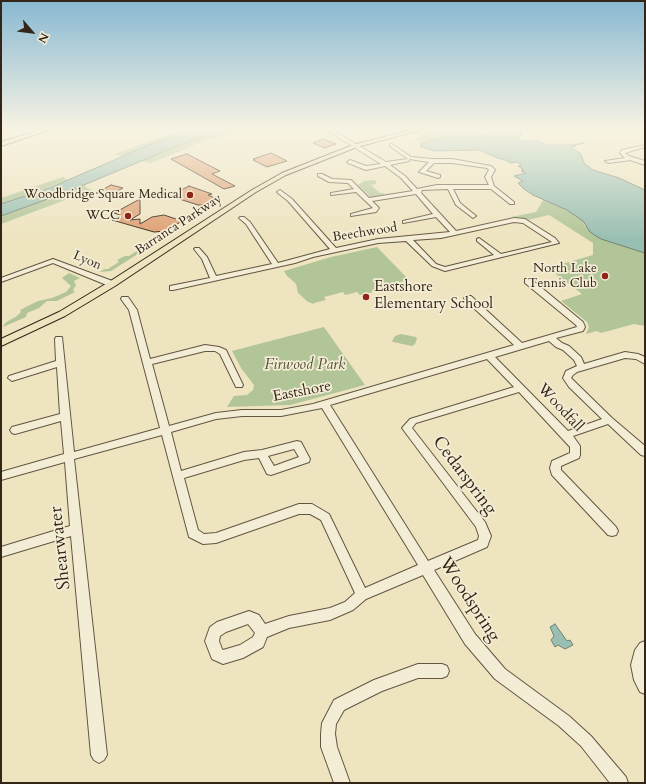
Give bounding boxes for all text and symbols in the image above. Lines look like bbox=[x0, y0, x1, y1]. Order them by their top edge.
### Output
north arrow bbox=[12, 12, 52, 52]
text: N bbox=[34, 30, 52, 46]
place label: Woodbridge Square Medical bbox=[24, 187, 182, 203]
marker: Woodbridge Square Medical bbox=[185, 190, 195, 200]
street label: Barranca Parkway bbox=[133, 191, 225, 259]
place label: WCC bbox=[86, 208, 120, 224]
marker: WCC bbox=[123, 211, 133, 221]
street label: Beechwood bbox=[332, 220, 398, 246]
street label: Lyon bbox=[71, 248, 103, 274]
place label: North Lake Tennis Club bbox=[528, 261, 597, 292]
marker: North Lake Tennis Club bbox=[600, 271, 610, 281]
place label: Eastshore Elementary School bbox=[374, 279, 493, 314]
marker: Eastshore Elementary School bbox=[361, 292, 371, 302]
park label: Firwood Park bbox=[265, 357, 345, 375]
street label: Eastshore bbox=[271, 378, 333, 406]
street label: Woodfall bbox=[533, 380, 587, 436]
street label: Cedarspring bbox=[427, 432, 501, 520]
street label: Shearwater bbox=[46, 505, 76, 591]
street label: Woodspring bbox=[434, 554, 504, 646]

